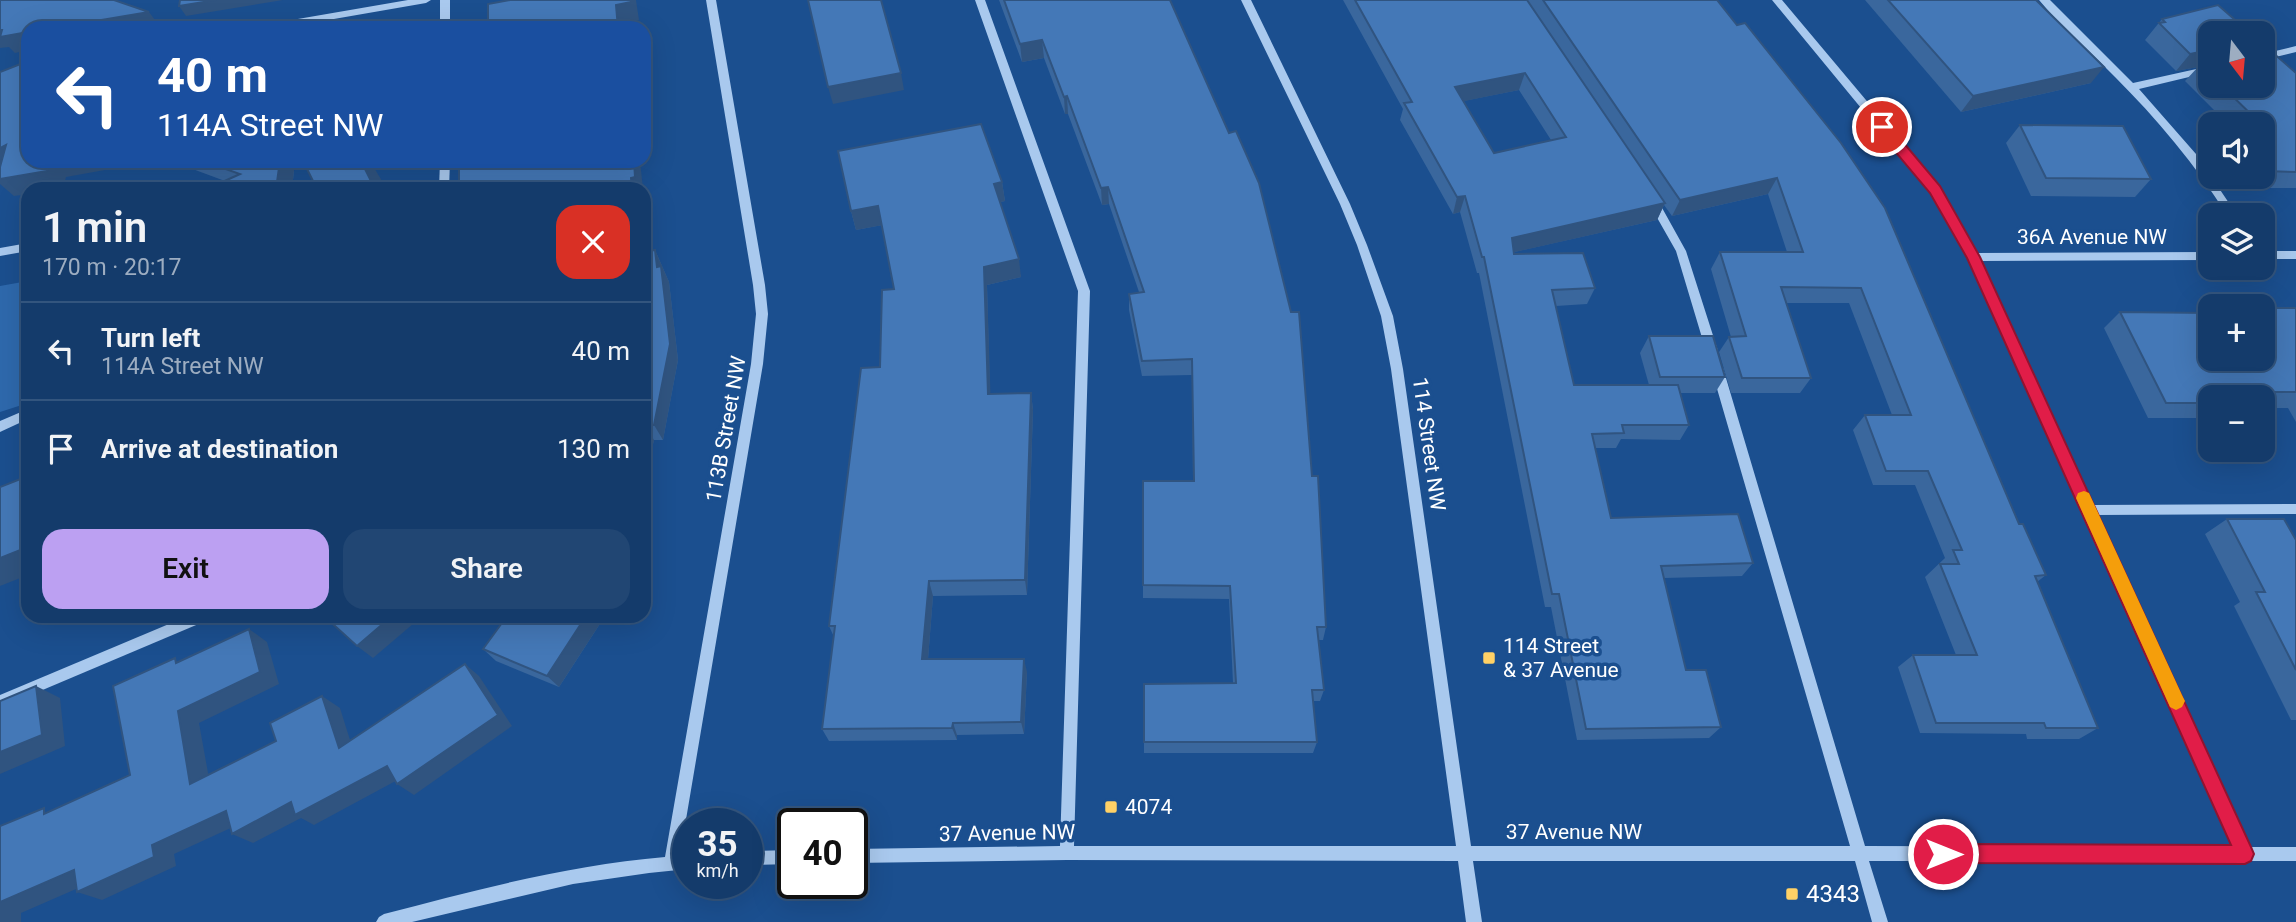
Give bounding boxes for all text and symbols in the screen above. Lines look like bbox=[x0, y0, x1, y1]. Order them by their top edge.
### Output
north arrow bbox=[2198, 21, 2275, 98]
map controls bbox=[2198, 21, 2275, 462]
text: 40 m bbox=[157, 47, 268, 104]
icon: left bbox=[42, 49, 133, 140]
pin bbox=[1852, 97, 1912, 157]
text: 114A Street NW bbox=[157, 106, 383, 144]
icon: arrive bbox=[1863, 108, 1901, 146]
button: sound bbox=[2198, 112, 2275, 189]
text: 1 min bbox=[42, 203, 147, 252]
button: layers bbox=[2198, 203, 2275, 280]
button: close bbox=[556, 205, 630, 279]
street label: 36A Avenue NW bbox=[2017, 225, 2167, 249]
text: 170 m · 20:17 bbox=[42, 254, 181, 281]
button: + bbox=[2198, 294, 2275, 371]
text: Turn left bbox=[101, 323, 200, 353]
icon: left bbox=[42, 332, 80, 370]
text: 40 m bbox=[572, 336, 630, 366]
text: 114A Street NW bbox=[101, 353, 264, 380]
street label: 113B Street NW bbox=[701, 354, 751, 504]
street label: 114 Street NW bbox=[1408, 376, 1450, 513]
button: − bbox=[2198, 385, 2275, 462]
icon: arrive bbox=[42, 430, 80, 468]
text: Arrive at destination bbox=[101, 434, 338, 464]
text: 130 m bbox=[557, 434, 630, 464]
button: Exit bbox=[42, 529, 329, 609]
button: Share bbox=[343, 529, 630, 609]
place label: 114 Street & 37 Avenue bbox=[1503, 634, 1619, 682]
marker: 114 Street & 37 Avenue bbox=[1481, 650, 1497, 666]
place label: 4074 bbox=[1125, 795, 1172, 819]
marker: 4074 bbox=[1103, 799, 1119, 815]
speed limit sign: 40 bbox=[777, 808, 868, 899]
position arrow bbox=[1906, 817, 1980, 891]
street label: 37 Avenue NW bbox=[939, 820, 1076, 846]
street label: 37 Avenue NW bbox=[1506, 820, 1643, 844]
text: 35 bbox=[697, 824, 738, 865]
text: km/h bbox=[696, 860, 739, 881]
place label: 4343 bbox=[1806, 880, 1860, 908]
marker: 4343 bbox=[1784, 886, 1800, 902]

